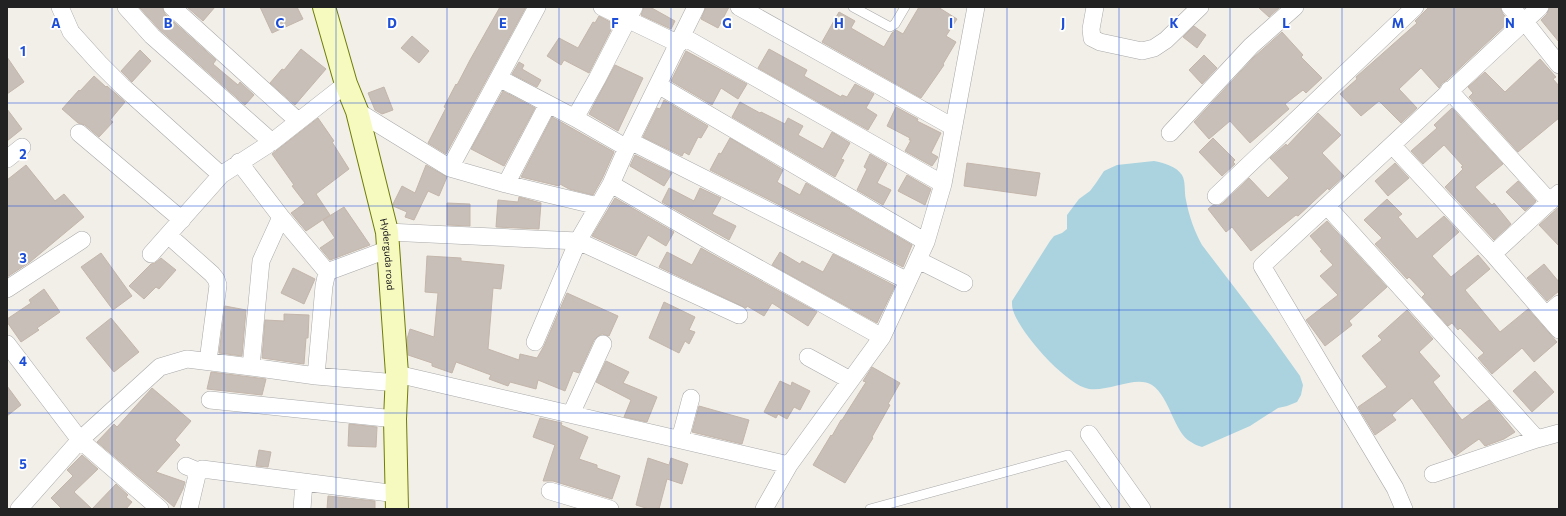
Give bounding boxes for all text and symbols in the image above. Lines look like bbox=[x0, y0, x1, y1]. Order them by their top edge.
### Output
text: A bbox=[51, 15, 61, 31]
text: B bbox=[164, 15, 173, 31]
text: C bbox=[276, 15, 285, 31]
text: D bbox=[387, 15, 397, 31]
text: E bbox=[499, 15, 507, 31]
text: F bbox=[611, 15, 619, 31]
text: G bbox=[722, 15, 732, 31]
text: H bbox=[834, 15, 844, 31]
text: I bbox=[949, 15, 953, 31]
text: J bbox=[1061, 15, 1065, 31]
text: K bbox=[1169, 15, 1179, 31]
text: L bbox=[1282, 15, 1290, 31]
text: M bbox=[1392, 15, 1404, 31]
text: N bbox=[1505, 15, 1515, 31]
text: 1 bbox=[20, 43, 26, 59]
text: 2 bbox=[19, 146, 27, 162]
street label: Hyderguda road bbox=[378, 217, 397, 291]
text: 3 bbox=[19, 250, 27, 266]
text: 4 bbox=[19, 353, 27, 369]
text: 5 bbox=[19, 456, 27, 472]

